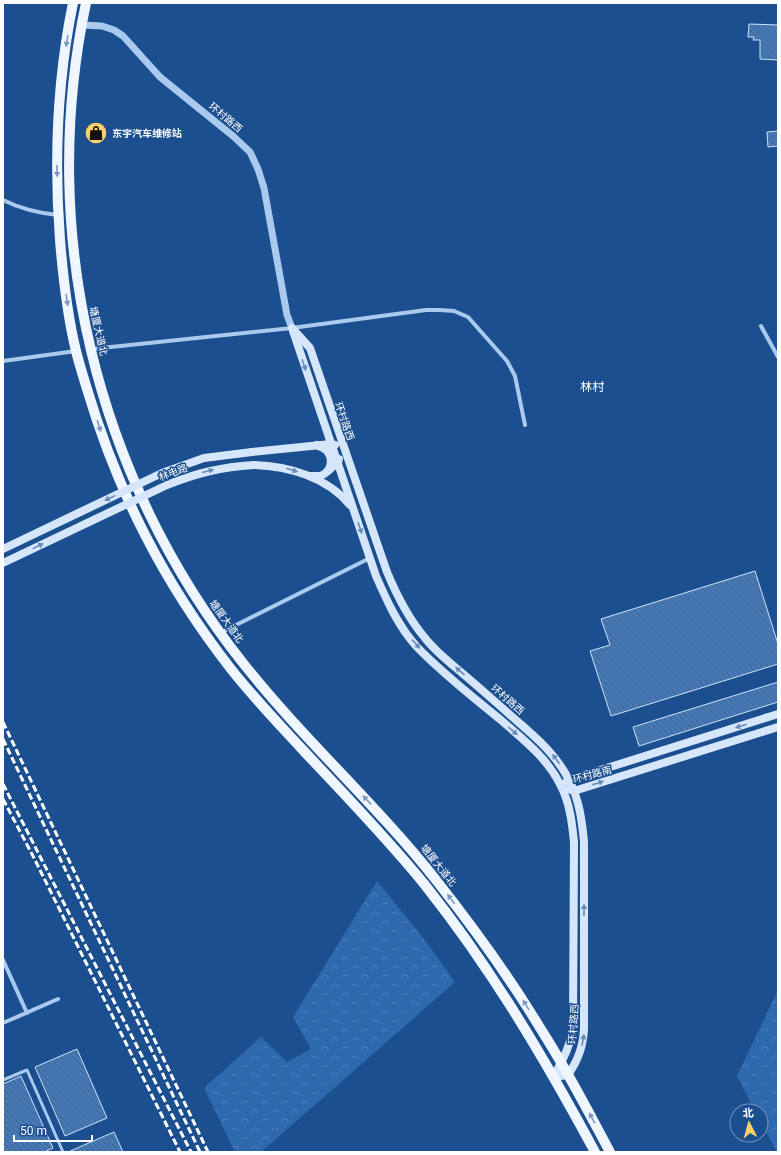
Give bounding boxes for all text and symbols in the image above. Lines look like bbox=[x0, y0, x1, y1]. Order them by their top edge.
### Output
one-way arrow bbox=[64, 35, 70, 48]
street label: 环村路西 bbox=[207, 100, 245, 134]
shop icon: 东宇汽车维修站 bbox=[83, 120, 109, 146]
place label: 东宇汽车维修站 bbox=[112, 128, 182, 139]
one-way arrow bbox=[54, 165, 60, 178]
one-way arrow bbox=[64, 294, 70, 307]
street label: 塘厦大道北 bbox=[88, 306, 109, 357]
one-way arrow bbox=[301, 360, 307, 372]
district label: 林村 bbox=[580, 380, 605, 394]
street label: 环村路西 bbox=[333, 400, 356, 442]
one-way arrow bbox=[96, 421, 102, 433]
street label: 林电路 bbox=[157, 462, 189, 483]
one-way arrow bbox=[202, 468, 214, 474]
one-way arrow bbox=[287, 468, 299, 474]
one-way arrow bbox=[104, 495, 115, 501]
one-way arrow bbox=[357, 522, 363, 534]
one-way arrow bbox=[33, 543, 44, 549]
street label: 塘厦大道北 bbox=[207, 598, 246, 645]
one-way arrow bbox=[411, 639, 420, 649]
one-way arrow bbox=[455, 667, 465, 676]
street label: 环村路西 bbox=[489, 682, 526, 717]
one-way arrow bbox=[734, 723, 746, 729]
one-way arrow bbox=[507, 726, 518, 735]
one-way arrow bbox=[552, 753, 560, 764]
street label: 环村路南 bbox=[571, 764, 613, 785]
one-way arrow bbox=[592, 780, 604, 786]
one-way arrow bbox=[362, 795, 371, 805]
street label: 塘厦大道北 bbox=[419, 842, 459, 888]
one-way arrow bbox=[446, 894, 455, 905]
one-way arrow bbox=[581, 903, 587, 916]
one-way arrow bbox=[522, 1000, 530, 1010]
street label: 环村路西 bbox=[567, 1004, 580, 1044]
one-way arrow bbox=[580, 1034, 586, 1046]
north arrow bbox=[729, 1103, 769, 1143]
text: 北 bbox=[742, 1107, 754, 1121]
one-way arrow bbox=[588, 1112, 595, 1123]
scale bar bbox=[14, 1117, 92, 1143]
text: 50 m bbox=[20, 1124, 47, 1138]

